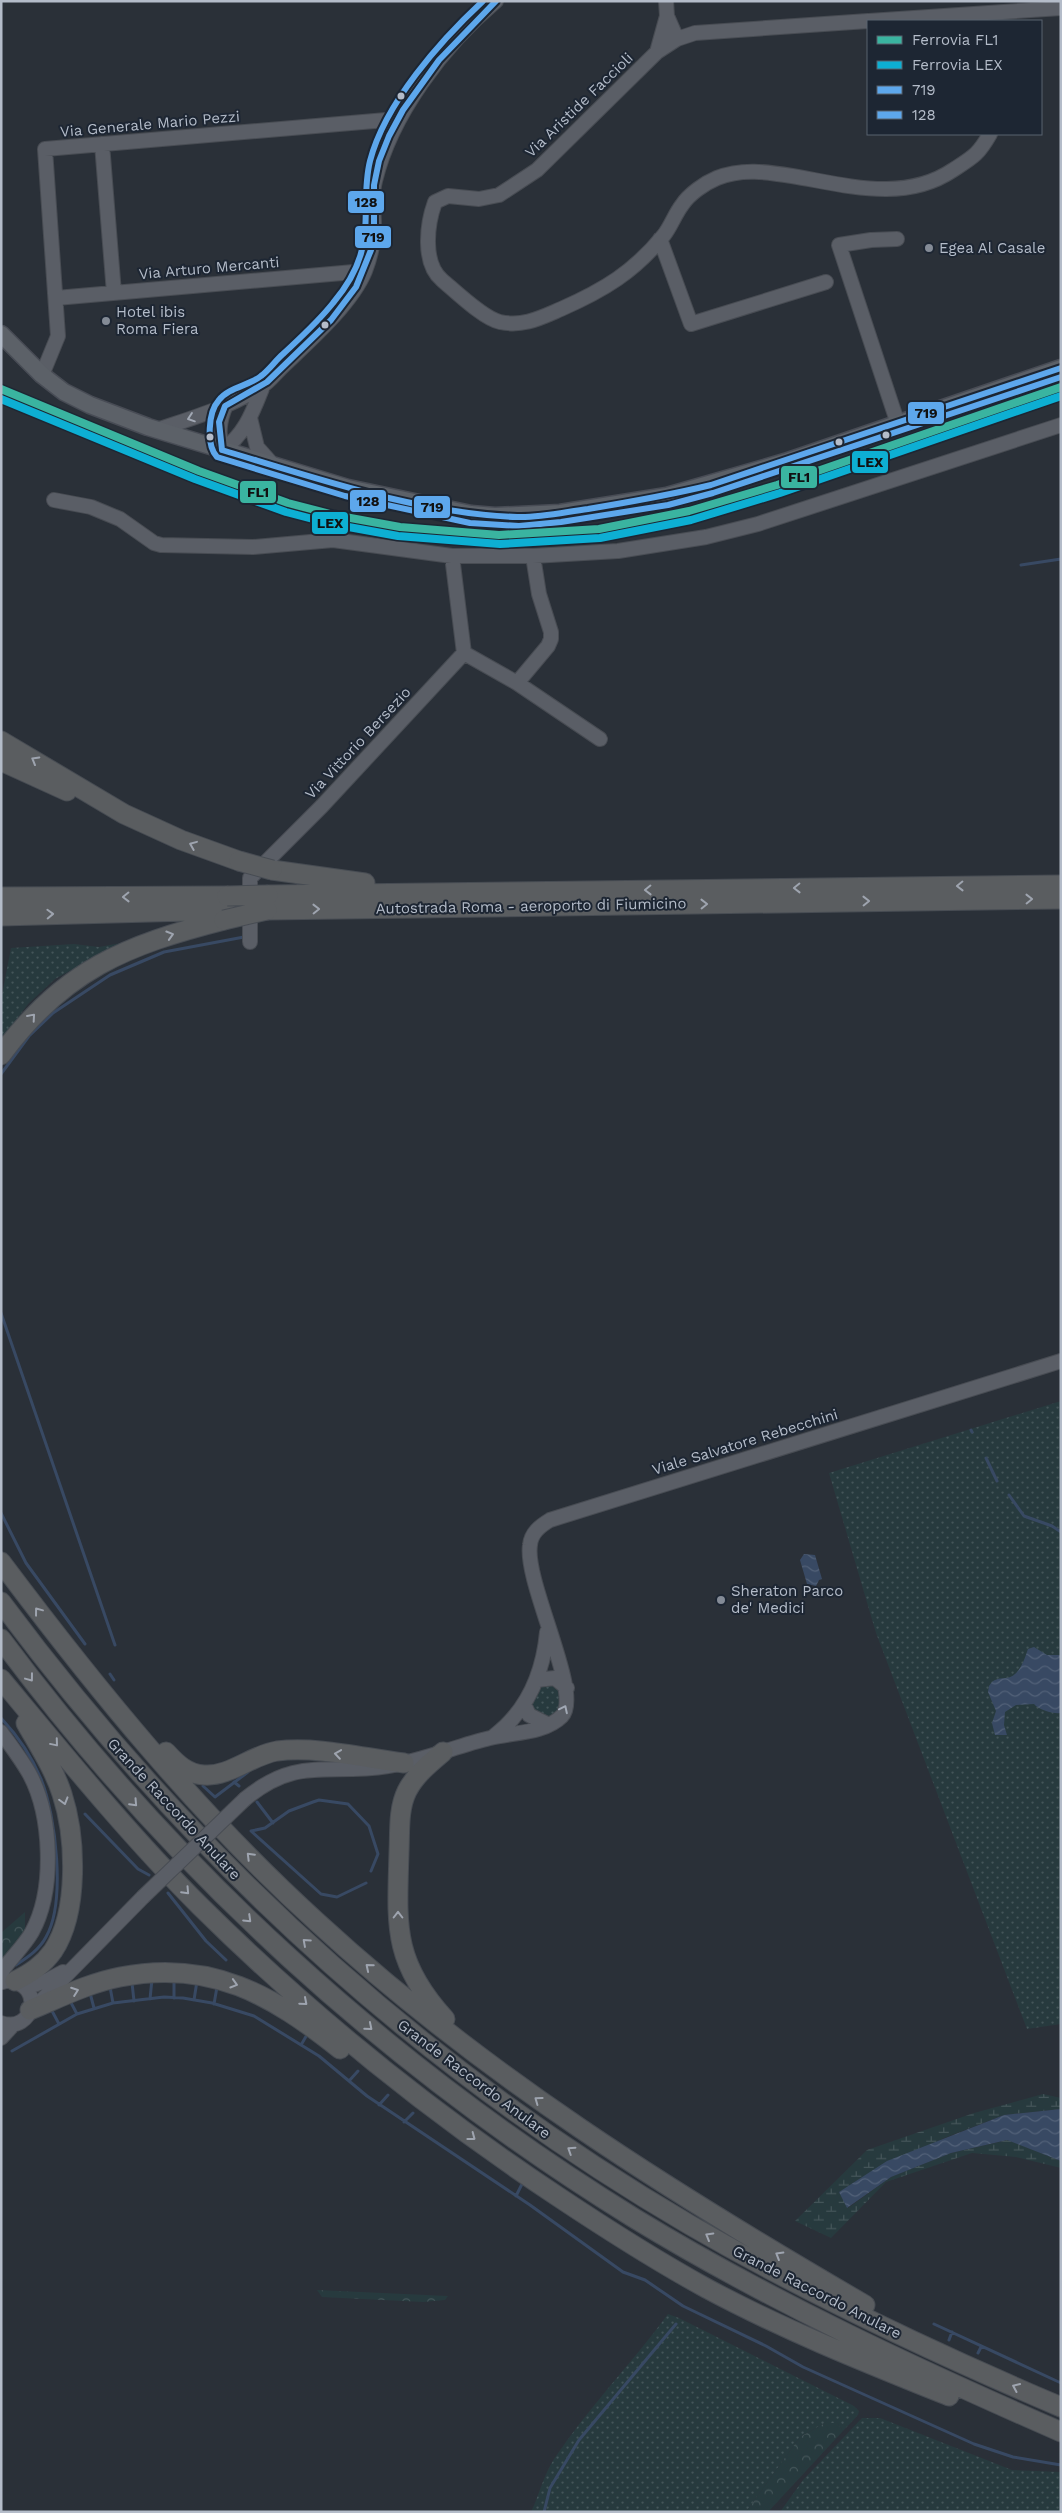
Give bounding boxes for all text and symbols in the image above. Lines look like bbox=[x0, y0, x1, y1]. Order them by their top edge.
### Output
legend bbox=[867, 20, 1042, 135]
text: Ferrovia FL1 bbox=[912, 31, 998, 49]
street label: Via Aristide Faccioli bbox=[521, 49, 637, 161]
text: Ferrovia LEX bbox=[912, 56, 1003, 74]
text: 719 bbox=[912, 81, 936, 99]
unlabelled marker bbox=[396, 91, 406, 101]
text: 128 bbox=[912, 106, 936, 124]
street label: Via Generale Mario Pezzi bbox=[59, 107, 241, 141]
line badge: 128 bbox=[347, 190, 385, 214]
text: 128 bbox=[354, 194, 378, 210]
line badge: 719 bbox=[354, 225, 392, 249]
text: 719 bbox=[361, 229, 385, 245]
place label: Egea Al Casale bbox=[939, 239, 1045, 257]
marker: Egea Al Casale bbox=[923, 242, 935, 254]
street label: Via Arturo Mercanti bbox=[138, 253, 280, 283]
place label: Hotel ibis Roma Fiera bbox=[116, 303, 199, 338]
marker: Hotel ibis Roma Fiera bbox=[100, 315, 112, 327]
unlabelled marker bbox=[320, 320, 330, 330]
line badge: 719 bbox=[907, 401, 945, 425]
text: 719 bbox=[914, 405, 938, 421]
one-way arrow bbox=[188, 412, 196, 422]
unlabelled marker bbox=[881, 430, 891, 440]
unlabelled marker bbox=[205, 432, 215, 442]
unlabelled marker bbox=[834, 437, 844, 447]
line badge: LEX bbox=[851, 450, 889, 474]
text: LEX bbox=[857, 454, 884, 470]
line badge: FL1 bbox=[780, 465, 818, 489]
text: FL1 bbox=[788, 469, 810, 485]
line badge: FL1 bbox=[239, 480, 277, 504]
text: FL1 bbox=[247, 484, 269, 500]
line badge: 128 bbox=[349, 489, 387, 513]
text: 128 bbox=[356, 493, 380, 509]
line badge: 719 bbox=[413, 495, 451, 519]
text: 719 bbox=[420, 499, 444, 515]
line badge: LEX bbox=[311, 511, 349, 535]
text: LEX bbox=[317, 515, 344, 531]
street label: Via Vittorio Bersezio bbox=[301, 683, 415, 803]
one-way arrow bbox=[31, 757, 40, 767]
one-way arrow bbox=[189, 840, 198, 851]
one-way arrow bbox=[955, 881, 963, 891]
one-way arrow bbox=[793, 883, 800, 893]
one-way arrow bbox=[644, 885, 652, 895]
one-way arrow bbox=[122, 892, 130, 902]
street label: Autostrada Roma - aeroporto di Fiumicino bbox=[375, 894, 687, 918]
one-way arrow bbox=[1026, 894, 1033, 904]
one-way arrow bbox=[863, 896, 871, 907]
one-way arrow bbox=[700, 898, 708, 909]
one-way arrow bbox=[312, 904, 320, 914]
one-way arrow bbox=[46, 909, 54, 920]
one-way arrow bbox=[165, 930, 173, 940]
one-way arrow bbox=[26, 1013, 35, 1022]
street label: Viale Salvatore Rebecchini bbox=[650, 1405, 840, 1479]
place label: Sheraton Parco de' Medici bbox=[731, 1582, 843, 1617]
marker: Sheraton Parco de' Medici bbox=[715, 1594, 727, 1606]
one-way arrow bbox=[35, 1607, 44, 1617]
one-way arrow bbox=[25, 1672, 33, 1681]
one-way arrow bbox=[558, 1706, 568, 1715]
street label: Grande Raccordo Anulare bbox=[104, 1735, 244, 1883]
one-way arrow bbox=[49, 1738, 58, 1747]
one-way arrow bbox=[334, 1749, 342, 1760]
one-way arrow bbox=[58, 1797, 69, 1806]
one-way arrow bbox=[128, 1797, 137, 1806]
one-way arrow bbox=[247, 1853, 256, 1862]
one-way arrow bbox=[180, 1885, 189, 1894]
one-way arrow bbox=[393, 1911, 403, 1918]
one-way arrow bbox=[242, 1913, 251, 1922]
one-way arrow bbox=[302, 1939, 311, 1948]
one-way arrow bbox=[365, 1964, 374, 1973]
one-way arrow bbox=[230, 1979, 238, 1989]
one-way arrow bbox=[71, 1987, 79, 1997]
one-way arrow bbox=[298, 1997, 307, 2005]
street label: Grande Raccordo Anulare bbox=[394, 2016, 554, 2142]
one-way arrow bbox=[363, 2022, 372, 2030]
one-way arrow bbox=[534, 2097, 544, 2106]
one-way arrow bbox=[466, 2131, 475, 2139]
one-way arrow bbox=[568, 2147, 577, 2156]
one-way arrow bbox=[706, 2232, 715, 2242]
street label: Grande Raccordo Anulare bbox=[730, 2242, 904, 2342]
one-way arrow bbox=[775, 2251, 784, 2261]
one-way arrow bbox=[1012, 2383, 1021, 2394]

